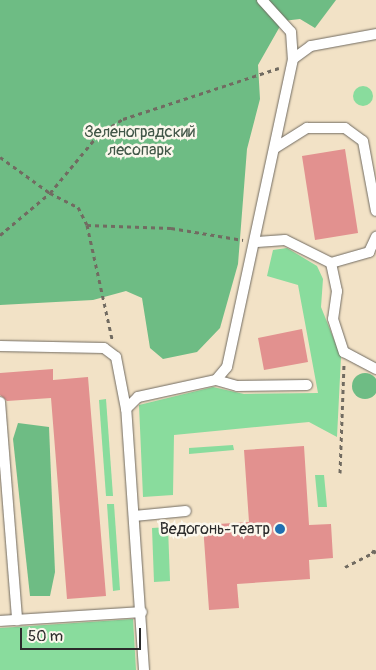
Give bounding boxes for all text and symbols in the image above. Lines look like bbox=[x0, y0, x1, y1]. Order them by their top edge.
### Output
park label: Зеленоградский лесопарк bbox=[84, 122, 196, 160]
place label: Ведогонь-театр bbox=[160, 519, 270, 539]
marker: Ведогонь-театр bbox=[274, 523, 286, 535]
scale bar bbox=[22, 618, 144, 650]
text: 50 m bbox=[28, 627, 63, 646]

